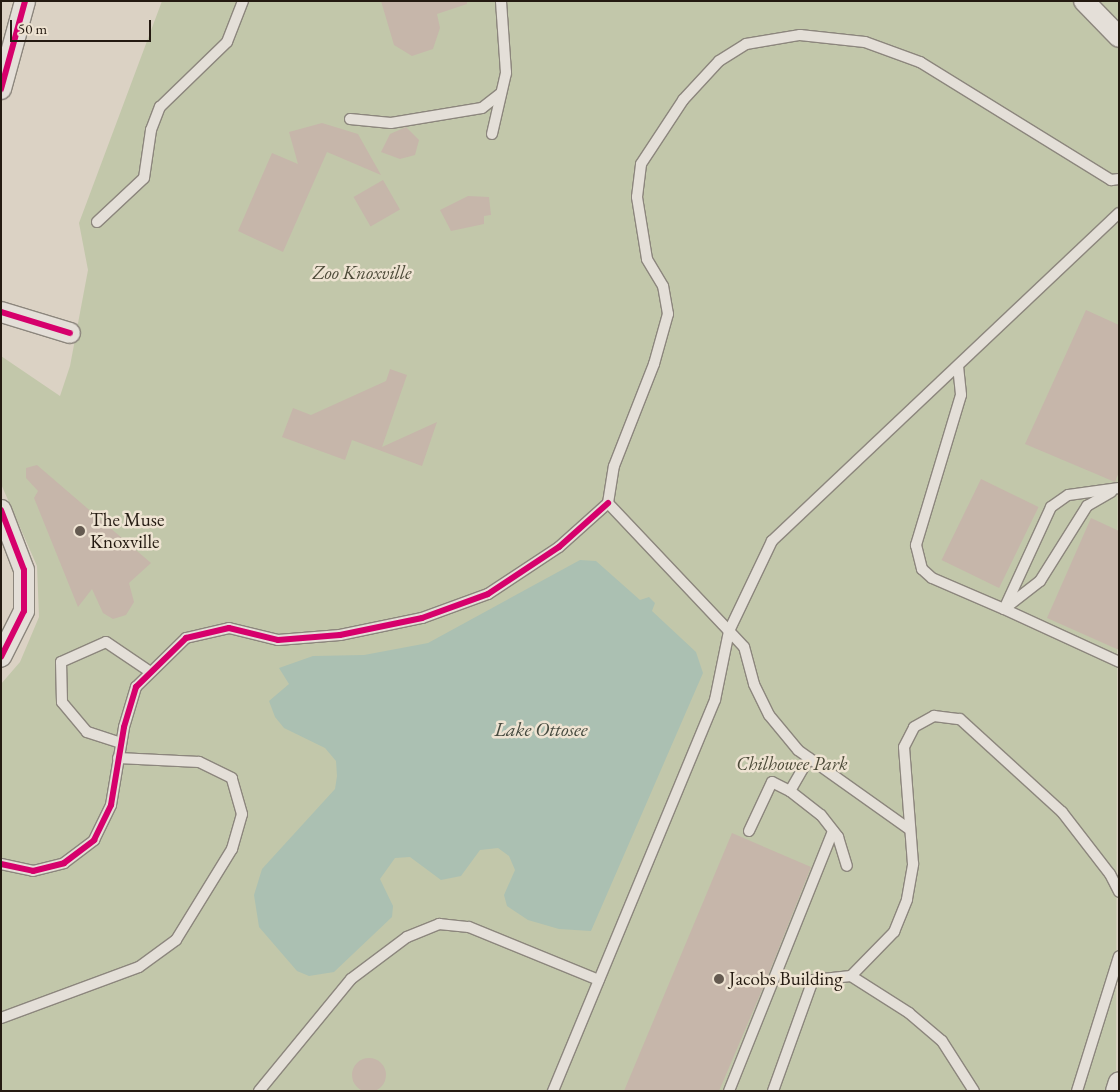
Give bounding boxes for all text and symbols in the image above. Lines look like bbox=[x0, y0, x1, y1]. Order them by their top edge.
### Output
scale bar bbox=[12, 10, 154, 42]
text: 50 m bbox=[18, 19, 47, 38]
park label: Zoo Knoxville bbox=[312, 262, 412, 284]
place label: The Muse Knoxville bbox=[90, 509, 164, 553]
marker: The Muse Knoxville bbox=[74, 525, 86, 537]
water label: Lake Ottosee bbox=[494, 717, 588, 741]
park label: Chilhowee Park bbox=[736, 753, 848, 775]
place label: Jacobs Building bbox=[729, 968, 842, 990]
marker: Jacobs Building bbox=[713, 973, 725, 985]

